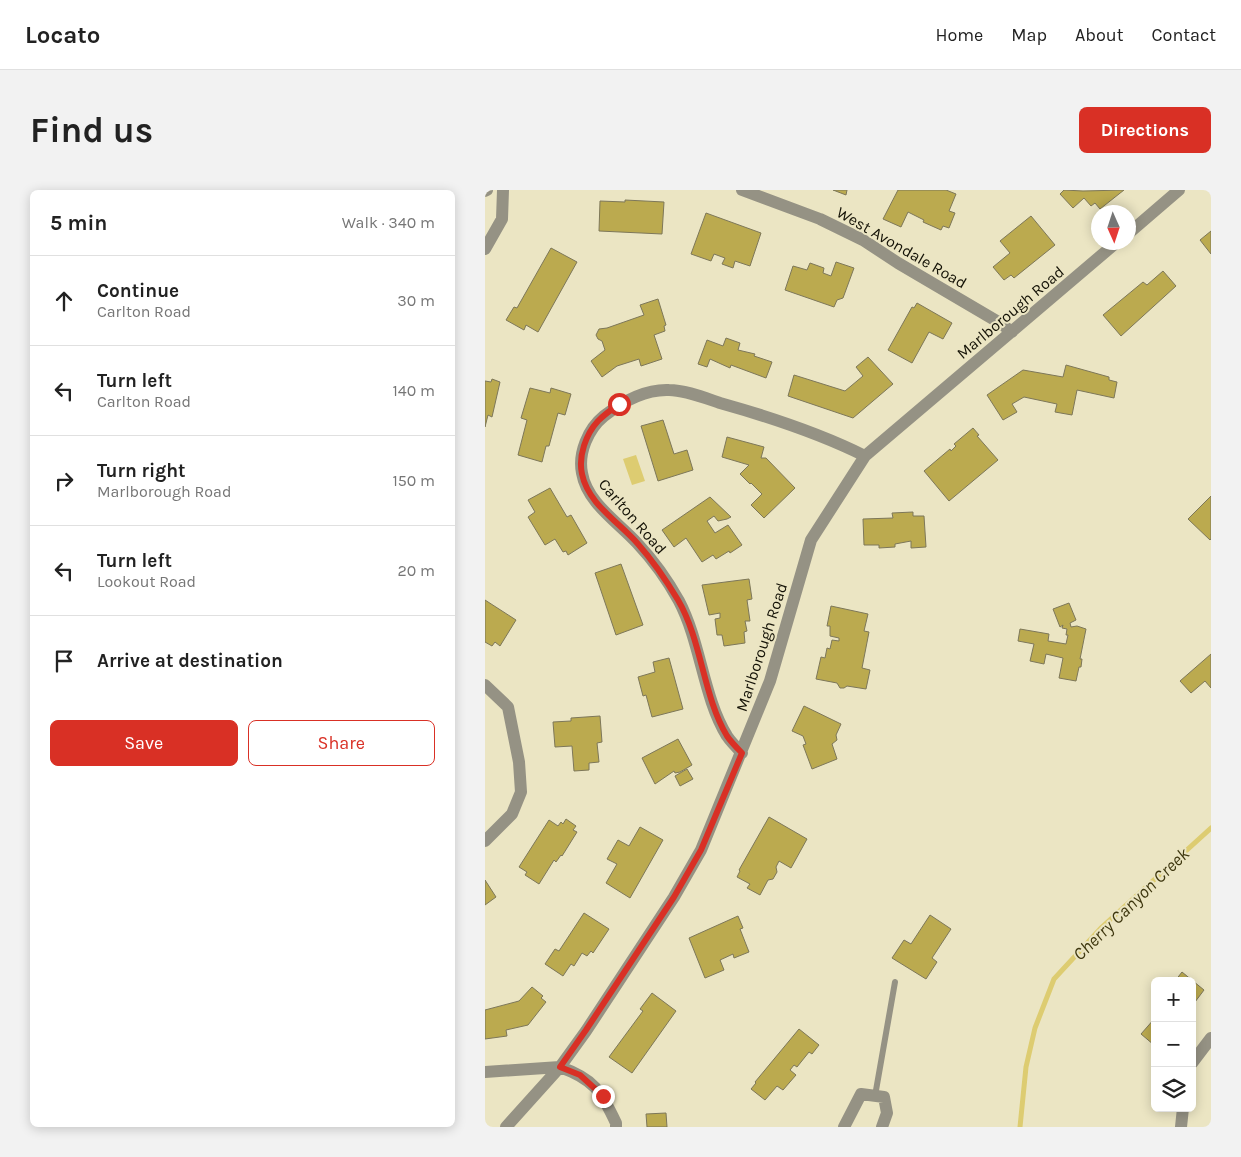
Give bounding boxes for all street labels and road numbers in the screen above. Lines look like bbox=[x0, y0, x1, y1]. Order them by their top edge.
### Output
street label: West Avondale Road bbox=[833, 202, 970, 292]
street label: Marlborough Road bbox=[953, 262, 1068, 363]
street label: Carlton Road bbox=[595, 475, 671, 558]
street label: Marlborough Road bbox=[732, 580, 791, 714]

